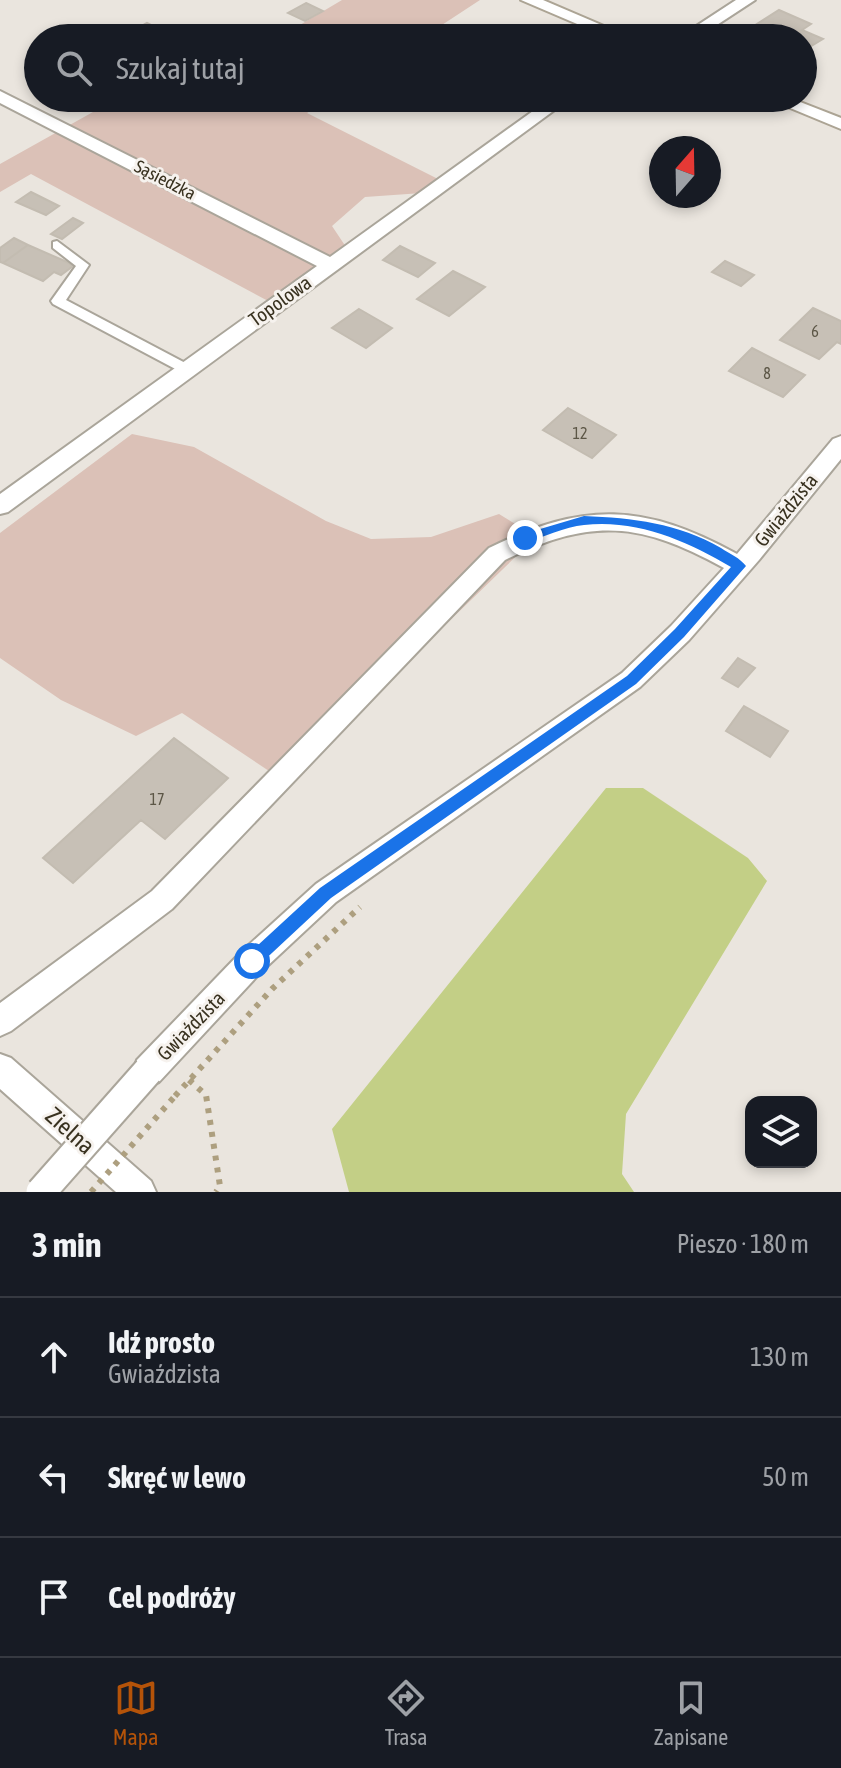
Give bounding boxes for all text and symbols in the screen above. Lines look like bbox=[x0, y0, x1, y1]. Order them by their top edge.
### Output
search box bbox=[24, 24, 817, 112]
icon: search bbox=[52, 46, 96, 90]
text: Szukaj tutaj bbox=[116, 51, 245, 85]
north arrow bbox=[649, 136, 721, 208]
street label: Sąsiedzka bbox=[131, 155, 199, 204]
street label: Topolowa bbox=[244, 270, 315, 331]
house number: 6 bbox=[811, 322, 819, 340]
house number: 8 bbox=[763, 364, 771, 382]
house number: 12 bbox=[572, 424, 588, 442]
street label: Gwiaździsta bbox=[749, 469, 822, 551]
route end bbox=[507, 520, 543, 556]
house number: 17 bbox=[149, 790, 165, 808]
route start bbox=[234, 943, 270, 979]
street label: Gwiaździsta bbox=[152, 986, 229, 1065]
map controls bbox=[745, 1096, 817, 1168]
button: layers bbox=[745, 1096, 817, 1168]
street label: Zielna bbox=[40, 1102, 100, 1160]
text: 3 min bbox=[32, 1225, 101, 1264]
text: Pieszo · 180 m bbox=[677, 1229, 809, 1259]
text: Idź prosto bbox=[108, 1325, 215, 1359]
icon: ahead bbox=[32, 1335, 76, 1379]
text: 130 m bbox=[750, 1342, 809, 1372]
text: Gwiaździsta bbox=[108, 1359, 221, 1389]
icon: left bbox=[32, 1455, 76, 1499]
text: Skręć w lewo bbox=[108, 1460, 246, 1494]
text: 50 m bbox=[762, 1462, 809, 1492]
icon: arrive bbox=[32, 1575, 76, 1619]
text: Cel podróży bbox=[108, 1580, 236, 1614]
tab: Mapa bbox=[113, 1676, 158, 1750]
tab: Trasa bbox=[384, 1676, 428, 1750]
tab: Zapisane bbox=[654, 1676, 728, 1750]

